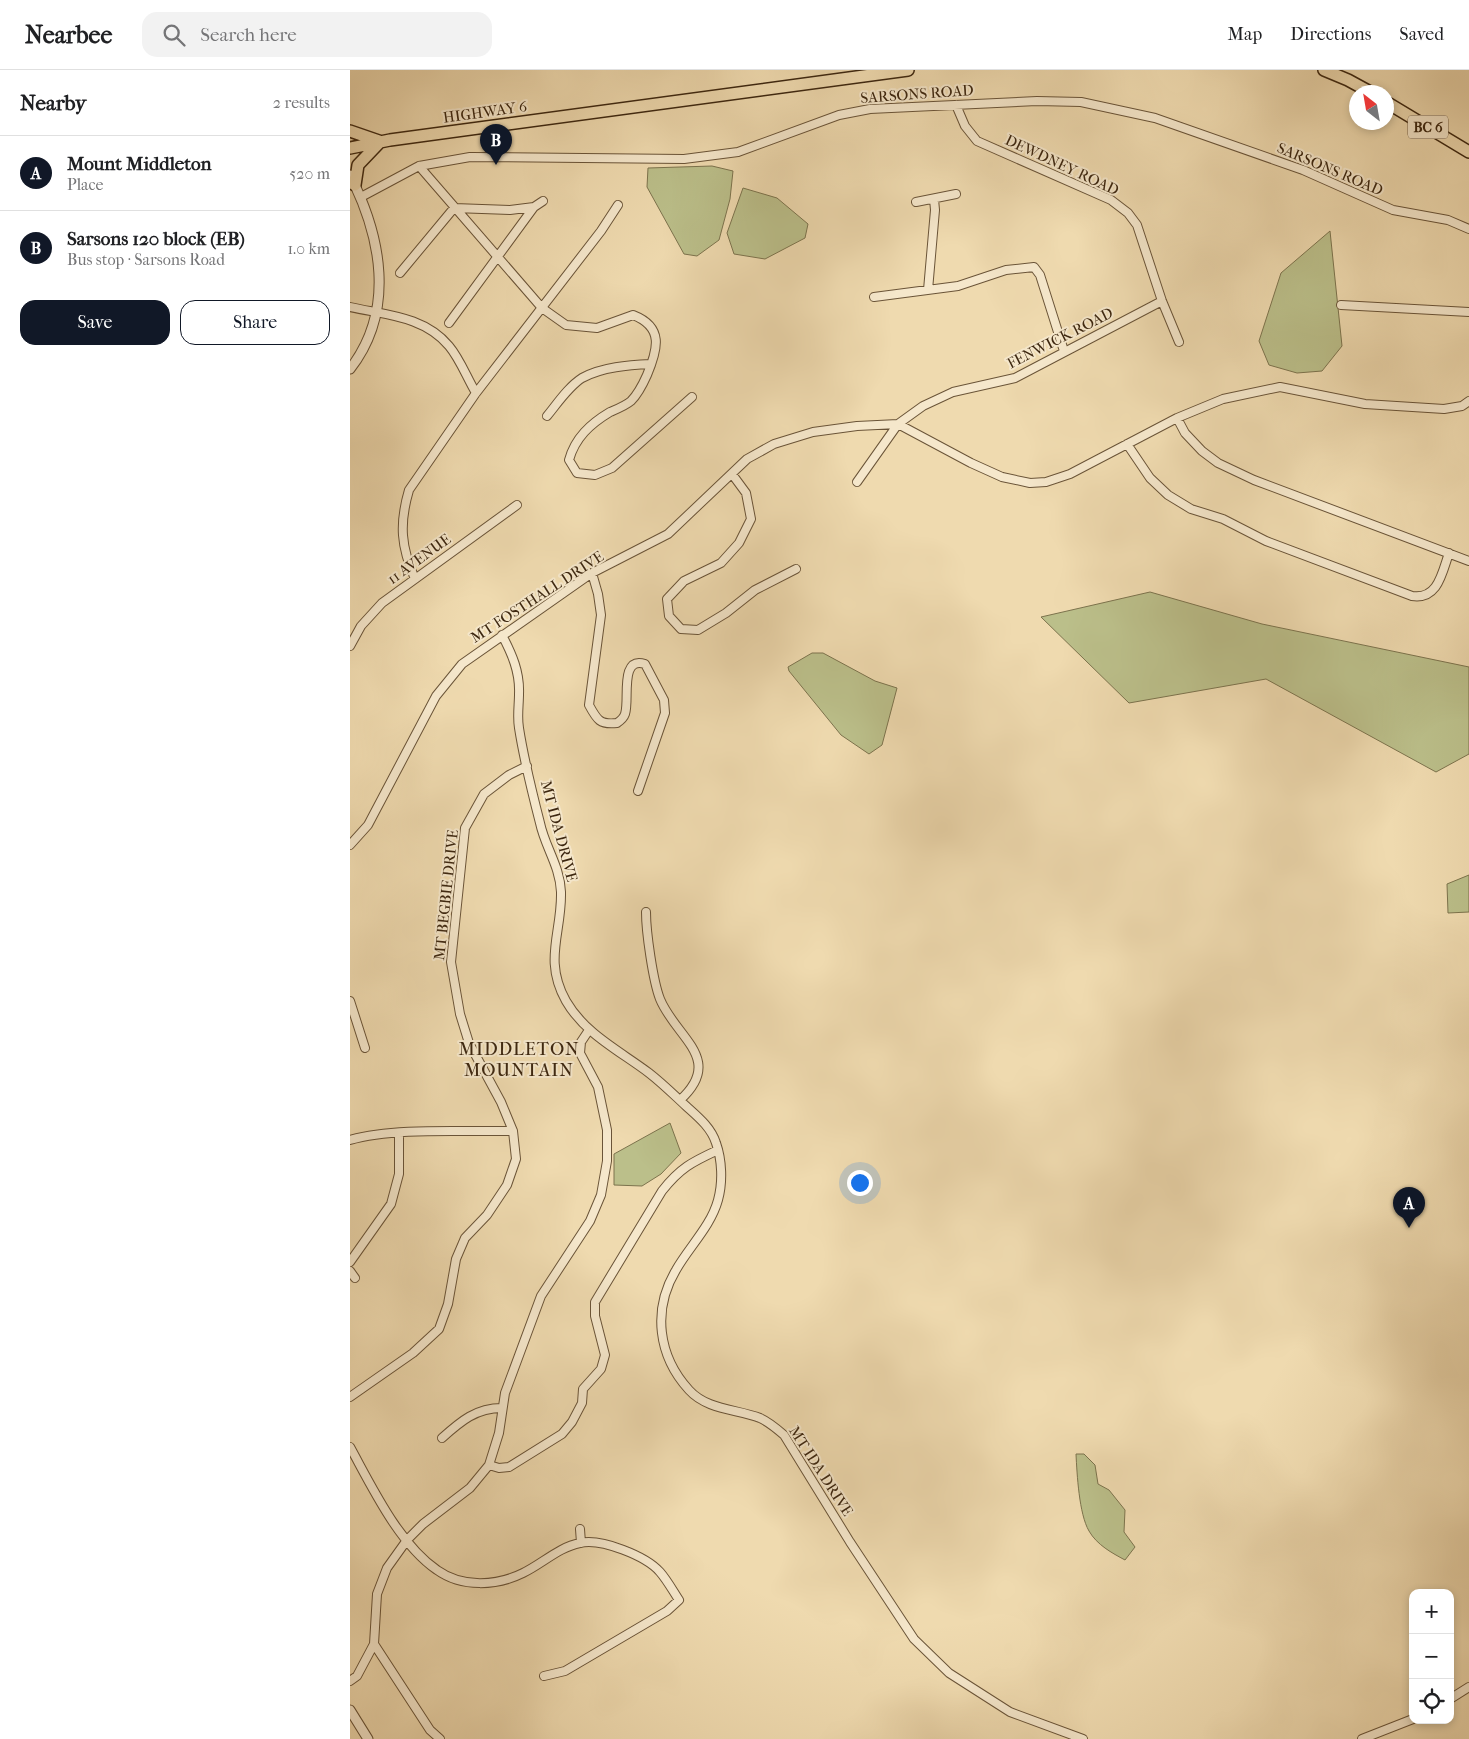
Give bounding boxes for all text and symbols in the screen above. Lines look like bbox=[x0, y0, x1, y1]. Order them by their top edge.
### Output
search box bbox=[142, 12, 492, 57]
text: Nearbee bbox=[25, 21, 112, 49]
icon: search bbox=[160, 21, 188, 49]
text: Search here bbox=[200, 24, 297, 46]
text: Map bbox=[1228, 24, 1262, 45]
text: Directions bbox=[1290, 24, 1371, 45]
text: Saved bbox=[1399, 24, 1444, 45]
street label: SARSONS ROAD bbox=[860, 81, 974, 107]
north arrow bbox=[1349, 85, 1394, 130]
text: Nearby bbox=[20, 91, 86, 115]
text: 2 results bbox=[273, 93, 330, 112]
street label: HIGHWAY 6 bbox=[442, 97, 529, 127]
road number: BC 6 bbox=[1408, 116, 1448, 138]
pin: B bbox=[480, 124, 512, 165]
street label: DEWDNEY ROAD bbox=[1002, 131, 1122, 199]
street label: SARSONS ROAD bbox=[1274, 139, 1386, 199]
text: Mount Middleton bbox=[67, 153, 212, 175]
text: A bbox=[31, 164, 41, 183]
text: 520 m bbox=[289, 164, 330, 183]
text: Place bbox=[67, 175, 103, 194]
text: Sarsons 120 block (EB) bbox=[67, 228, 245, 250]
text: B bbox=[31, 239, 41, 258]
text: 1.0 km bbox=[287, 239, 330, 258]
text: Bus stop · Sarsons Road bbox=[67, 250, 225, 269]
button: Save bbox=[20, 300, 170, 345]
button: Share bbox=[180, 300, 330, 345]
street label: FENWICK ROAD bbox=[1004, 304, 1116, 372]
street label: 11 AVENUE bbox=[384, 530, 454, 588]
street label: MT FOSTHALL DRIVE bbox=[467, 547, 607, 647]
street label: MT IDA DRIVE bbox=[537, 778, 581, 884]
street label: MT BEGBIE DRIVE bbox=[430, 829, 462, 961]
district label: MIDDLETON MOUNTAIN bbox=[458, 1039, 580, 1081]
your location bbox=[847, 1170, 873, 1196]
pin: A bbox=[1393, 1187, 1425, 1228]
street label: MT IDA DRIVE bbox=[785, 1423, 857, 1519]
map controls bbox=[1409, 1589, 1454, 1724]
button: + bbox=[1409, 1589, 1454, 1634]
button: − bbox=[1409, 1634, 1454, 1679]
button: locate bbox=[1409, 1679, 1454, 1724]

